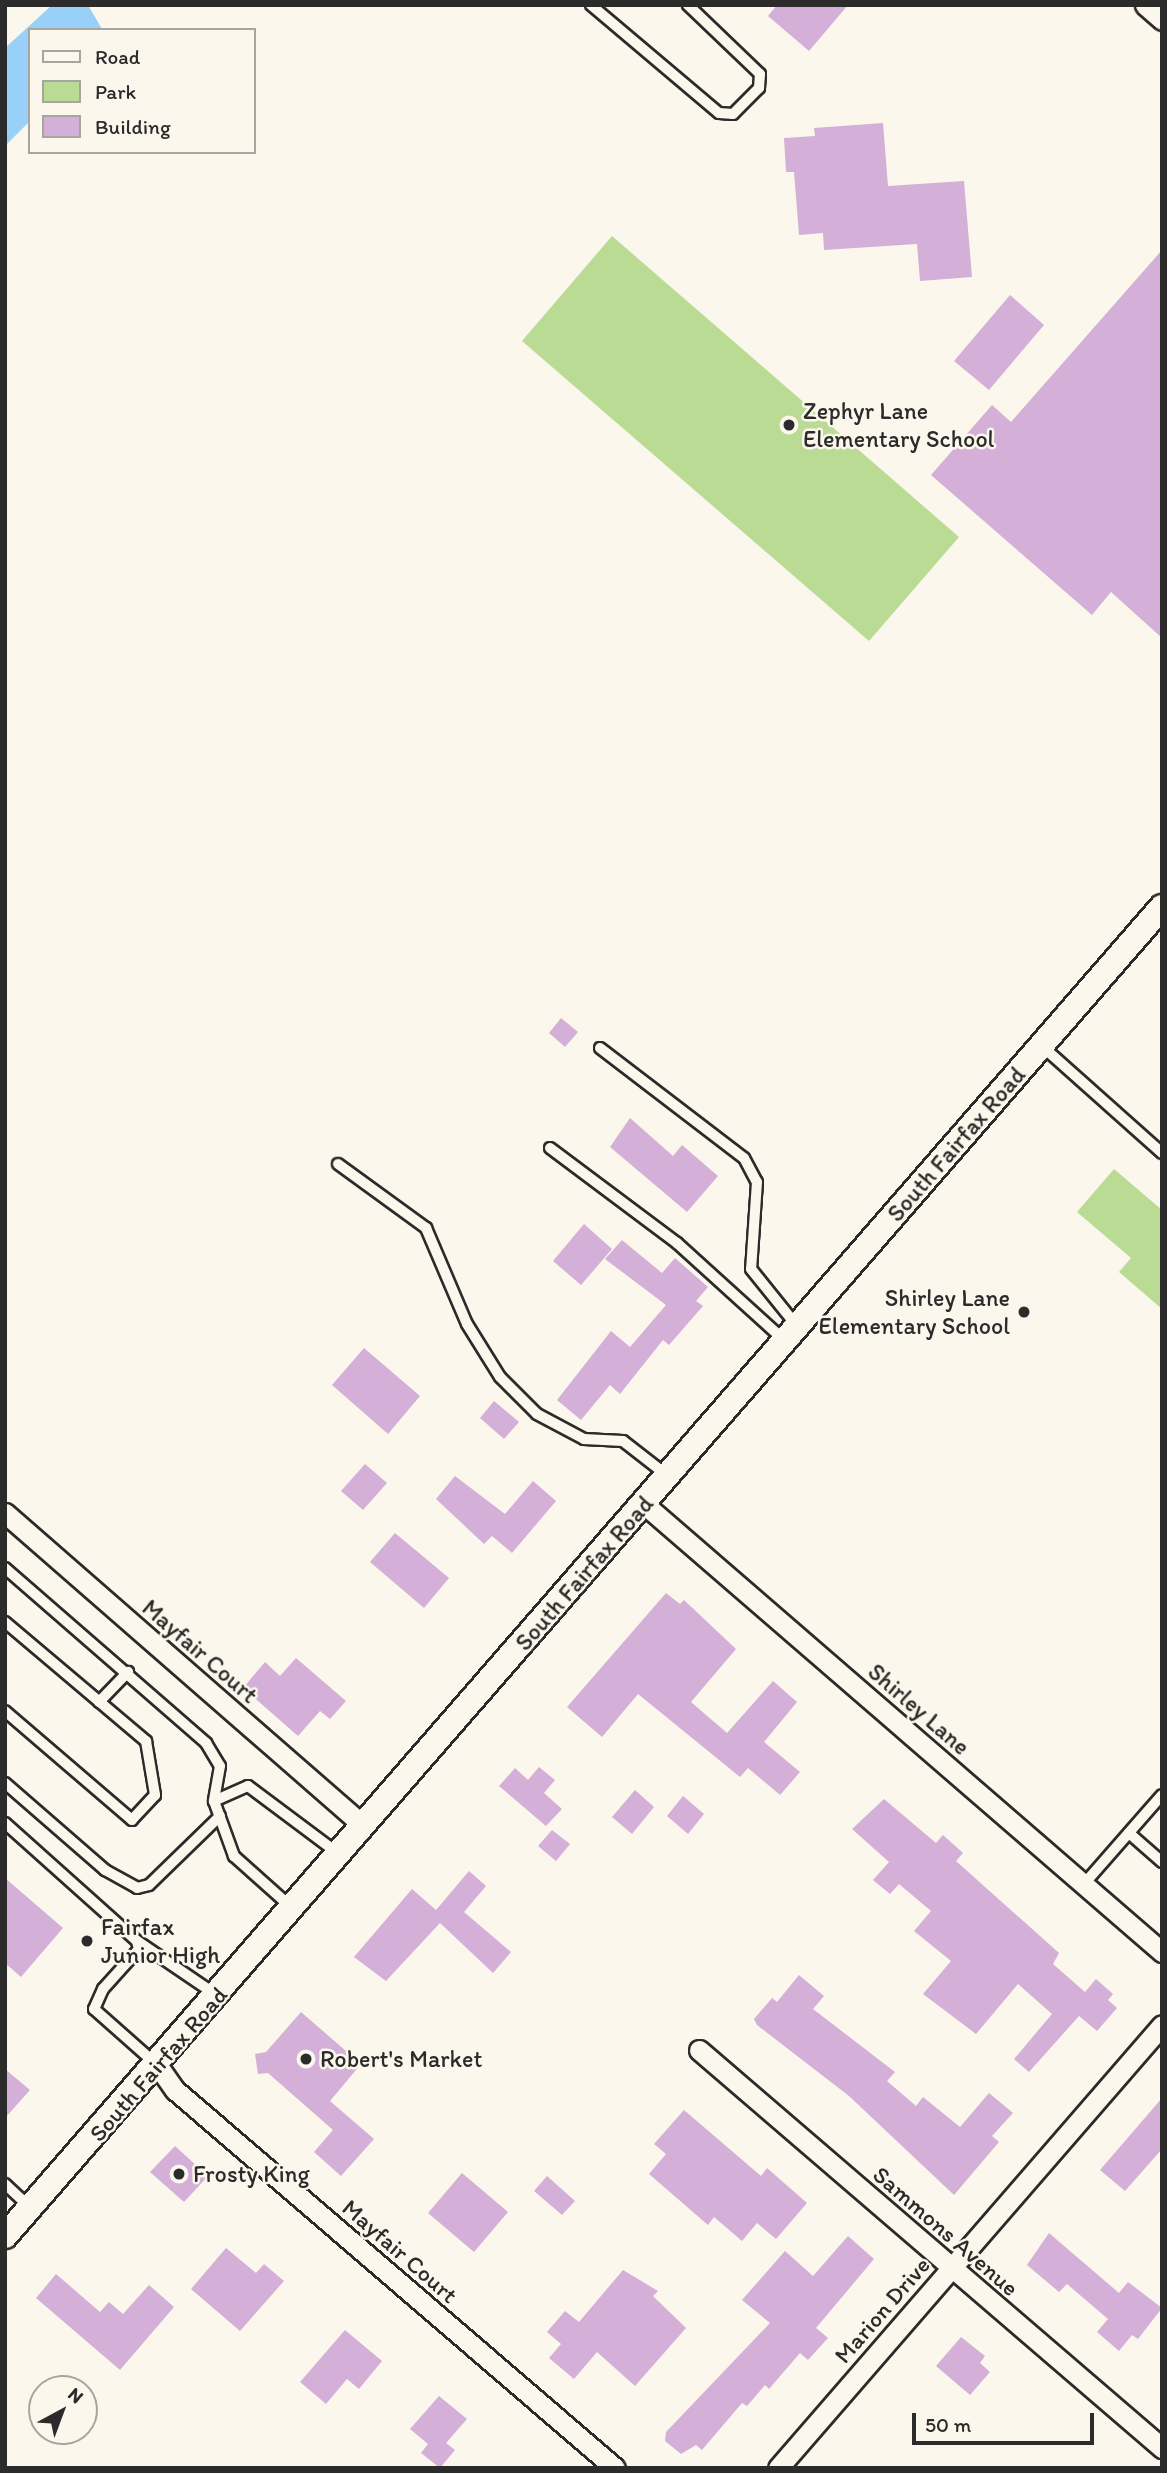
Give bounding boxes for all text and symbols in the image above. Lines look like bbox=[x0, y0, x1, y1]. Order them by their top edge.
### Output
legend bbox=[28, 28, 256, 154]
text: Road bbox=[95, 44, 140, 69]
text: Park bbox=[95, 79, 136, 104]
text: Building bbox=[95, 114, 171, 139]
place label: Zephyr Lane Elementary School bbox=[803, 397, 994, 453]
marker: Zephyr Lane Elementary School bbox=[781, 417, 797, 433]
street label: South Fairfax Road bbox=[881, 1061, 1031, 1227]
place label: Shirley Lane Elementary School bbox=[819, 1284, 1010, 1340]
marker: Shirley Lane Elementary School bbox=[1016, 1304, 1032, 1320]
street label: South Fairfax Road bbox=[509, 1490, 659, 1656]
street label: Mayfair Court bbox=[136, 1593, 264, 1709]
street label: Shirley Lane bbox=[862, 1657, 976, 1761]
place label: Fairfax Junior High bbox=[101, 1913, 219, 1969]
marker: Fairfax Junior High bbox=[79, 1933, 95, 1949]
street label: South Fairfax Road bbox=[83, 1981, 233, 2147]
place label: Robert's Market bbox=[320, 2045, 483, 2073]
marker: Robert's Market bbox=[298, 2051, 314, 2067]
place label: Frosty King bbox=[193, 2160, 311, 2188]
street label: Sammons Avenue bbox=[868, 2160, 1024, 2302]
marker: Frosty King bbox=[171, 2166, 187, 2182]
street label: Mayfair Court bbox=[336, 2193, 464, 2309]
street label: Marion Drive bbox=[828, 2251, 936, 2369]
north arrow bbox=[28, 2375, 98, 2445]
text: N bbox=[63, 2382, 88, 2408]
scale bar bbox=[915, 2400, 1097, 2444]
text: 50 m bbox=[925, 2412, 971, 2437]

